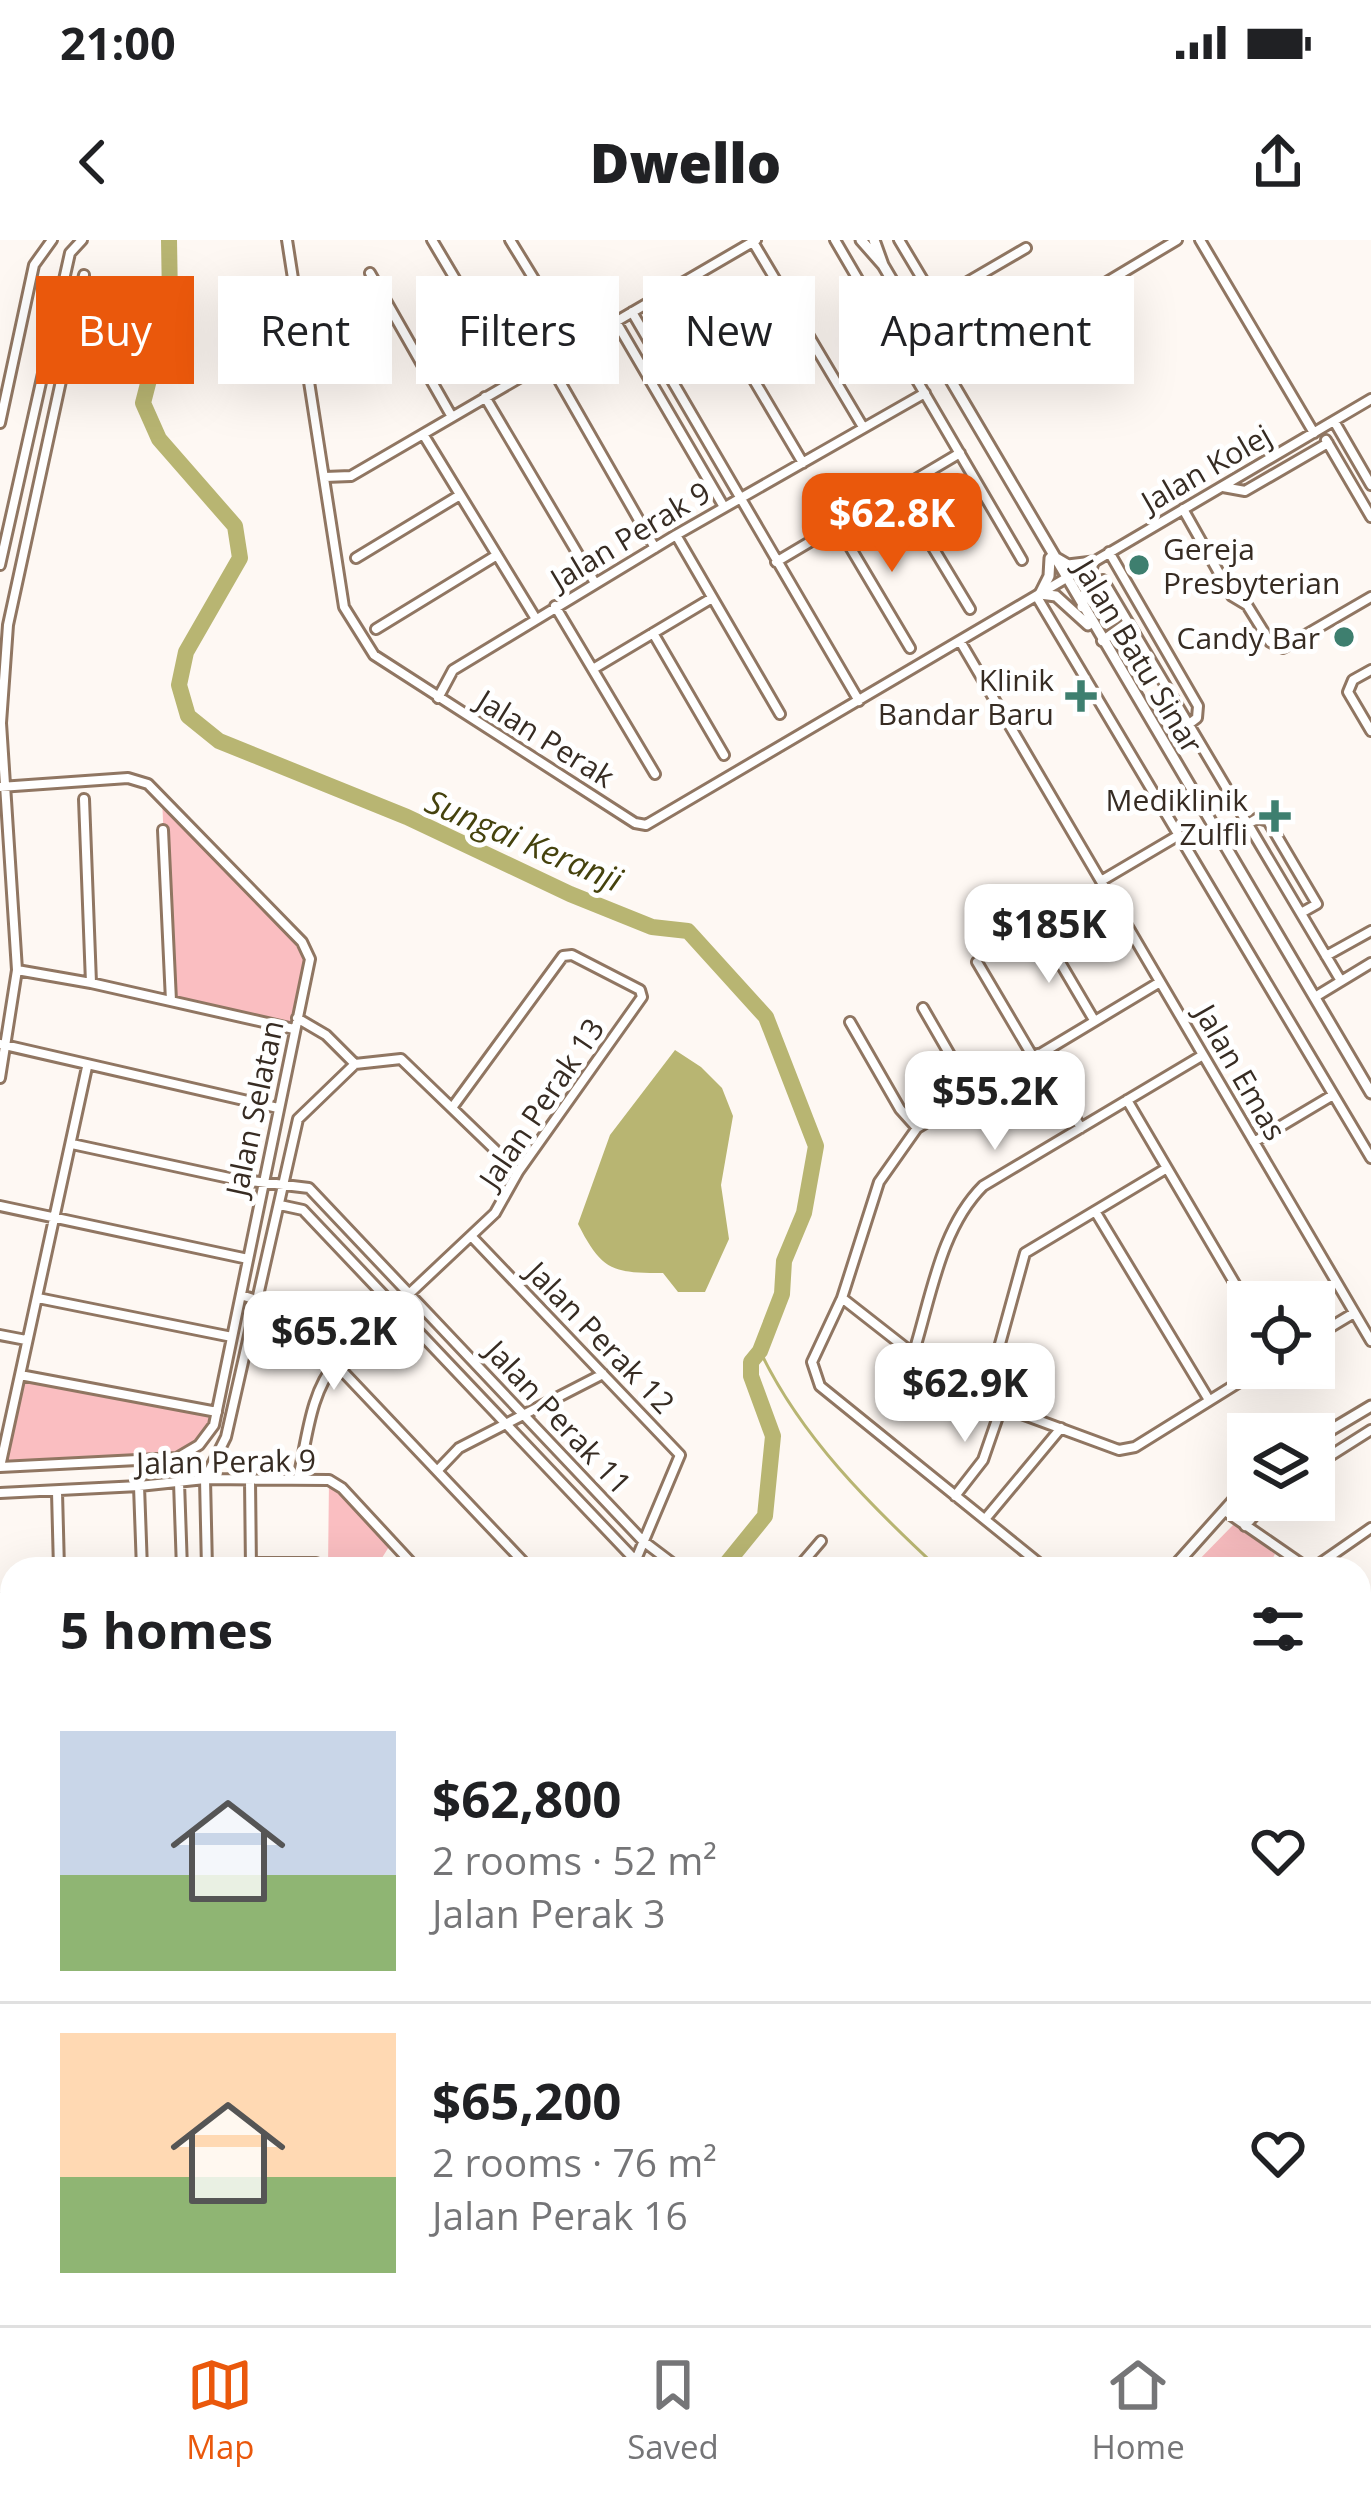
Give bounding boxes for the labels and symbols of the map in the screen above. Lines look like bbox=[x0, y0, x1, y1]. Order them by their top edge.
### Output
street label: Jalan Kolej bbox=[1131, 414, 1278, 523]
street label: Jalan Perak 9 bbox=[540, 471, 718, 600]
pin: $62.8K bbox=[794, 473, 990, 575]
place label: Gereja Presbyterian bbox=[1163, 528, 1340, 603]
street label: Jalan Batu Sinar bbox=[1063, 549, 1213, 761]
marker: Gereja Presbyterian bbox=[1126, 552, 1152, 578]
place label: Candy Bar bbox=[1177, 617, 1320, 658]
marker: Candy Bar bbox=[1331, 624, 1357, 650]
place label: Klinik Bandar Baru bbox=[878, 659, 1054, 734]
street label: Jalan Perak bbox=[467, 678, 623, 797]
marker: Klinik Bandar Baru bbox=[1065, 680, 1097, 712]
water label: Sungai Keranji bbox=[419, 778, 630, 902]
place label: Mediklinik Zulfli bbox=[1106, 779, 1248, 854]
marker: Mediklinik Zulfli bbox=[1259, 800, 1291, 832]
pin: $185K bbox=[965, 884, 1133, 986]
street label: Jalan Emas bbox=[1184, 994, 1296, 1147]
street label: Jalan Perak 13 bbox=[467, 1010, 613, 1199]
street label: Jalan Selatan bbox=[215, 1016, 293, 1202]
pin: $55.2K bbox=[897, 1051, 1093, 1153]
street label: Jalan Perak 12 bbox=[516, 1250, 684, 1422]
pin: $65.2K bbox=[236, 1291, 432, 1393]
street label: Jalan Perak 11 bbox=[475, 1329, 641, 1503]
pin: $62.9K bbox=[867, 1343, 1063, 1445]
street label: Jalan Perak 9 bbox=[133, 1439, 316, 1483]

